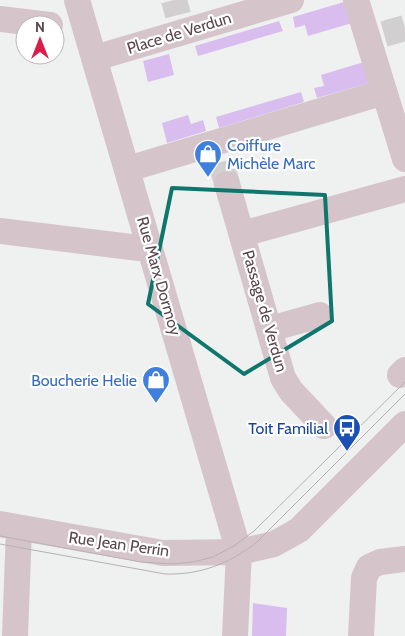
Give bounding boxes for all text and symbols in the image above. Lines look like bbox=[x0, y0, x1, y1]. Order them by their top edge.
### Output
street label: Place de Verdun bbox=[124, 8, 234, 58]
north arrow bbox=[15, 15, 65, 65]
text: N bbox=[35, 18, 45, 36]
place label: Coiffure Michèle Marc bbox=[227, 136, 316, 173]
shop icon: Coiffure Michèle Marc bbox=[193, 139, 223, 178]
street label: Rue Marx Dormoy bbox=[133, 214, 185, 338]
street label: Passage de Verdun bbox=[239, 248, 292, 374]
shop icon: Boucherie Helie bbox=[141, 365, 171, 404]
place label: Boucherie Helie bbox=[31, 371, 137, 390]
bus stop icon: Toit Familial bbox=[332, 413, 362, 452]
place label: Toit Familial bbox=[248, 419, 328, 438]
street label: Rue Jean Perrin bbox=[67, 528, 171, 560]

